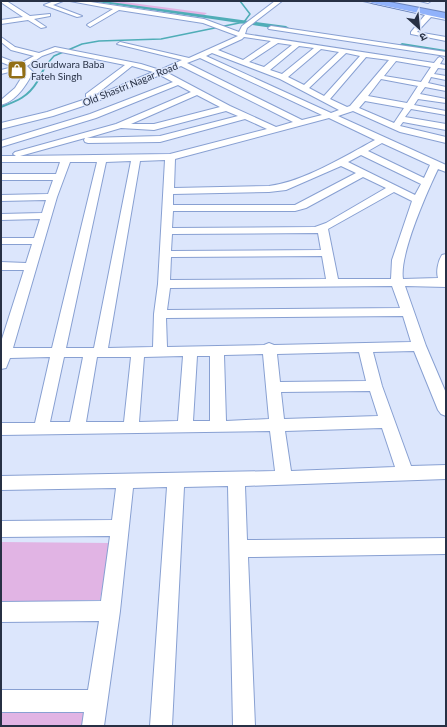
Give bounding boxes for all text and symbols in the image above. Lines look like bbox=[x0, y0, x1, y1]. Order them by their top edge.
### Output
north arrow bbox=[399, 8, 439, 48]
text: उ bbox=[417, 30, 430, 45]
place label: Gurudwara Baba Fateh Singh bbox=[31, 58, 104, 82]
shop icon: Gurudwara Baba Fateh Singh bbox=[6, 59, 28, 81]
street label: Old Shastri Nagar Road bbox=[81, 59, 179, 109]

